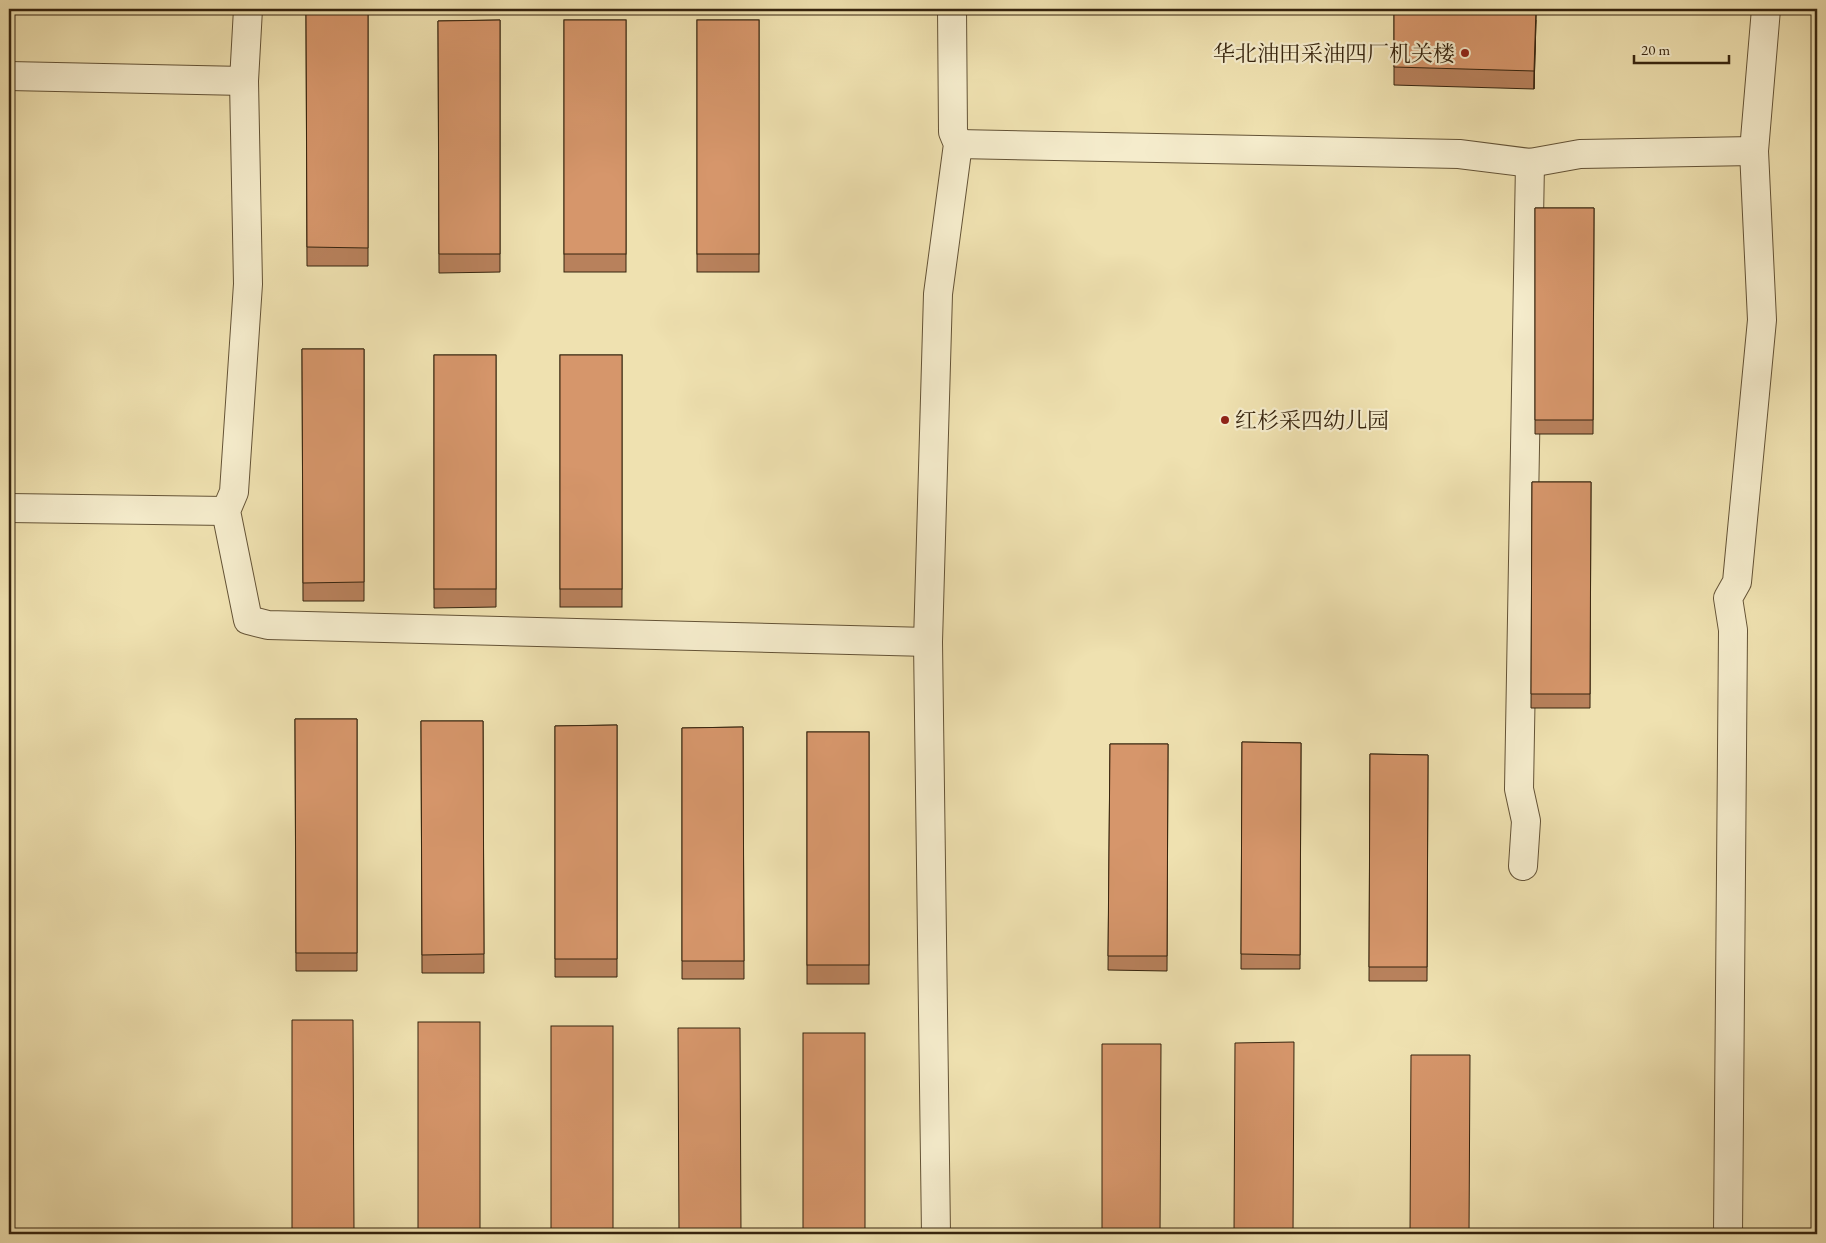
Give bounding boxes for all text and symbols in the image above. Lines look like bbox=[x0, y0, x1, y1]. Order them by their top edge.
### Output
scale bar bbox=[1634, 32, 1728, 64]
place label: 华北油田采油四厂机关楼 bbox=[1213, 39, 1455, 68]
text: 20 m bbox=[1641, 40, 1670, 59]
marker: 华北油田采油四厂机关楼 bbox=[1459, 47, 1471, 59]
place label: 红杉采四幼儿园 bbox=[1235, 406, 1389, 435]
marker: 红杉采四幼儿园 bbox=[1219, 414, 1231, 426]

